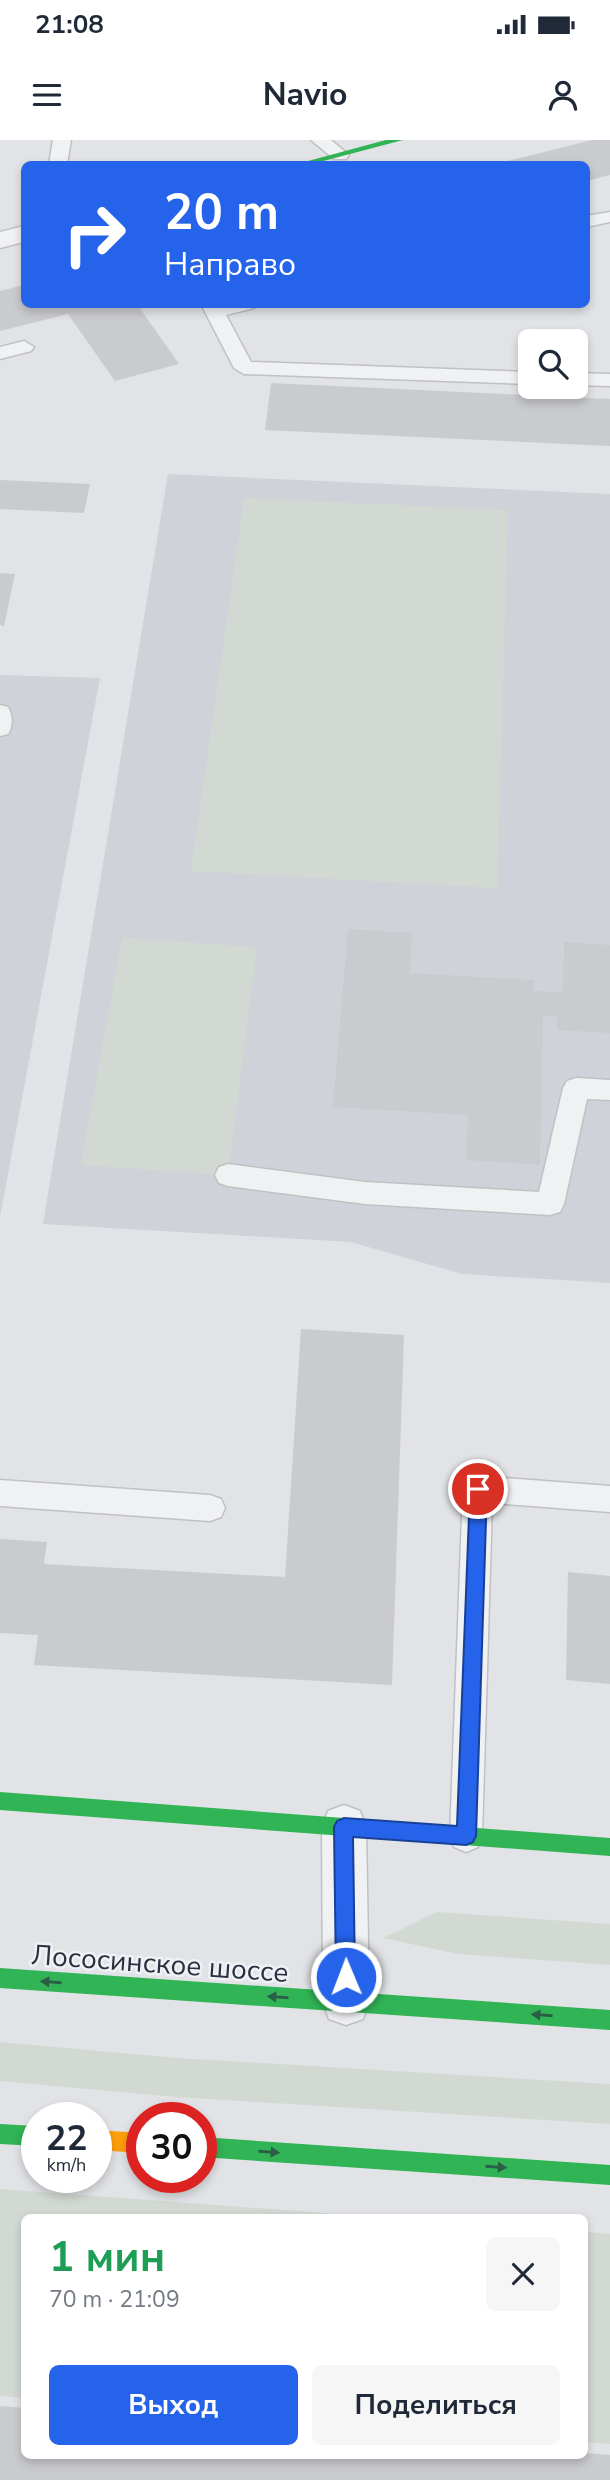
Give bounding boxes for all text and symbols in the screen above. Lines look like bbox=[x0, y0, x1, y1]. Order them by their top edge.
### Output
text: 21:08 bbox=[35, 7, 104, 42]
text: Navio bbox=[263, 73, 347, 116]
icon: menu bbox=[28, 76, 66, 114]
icon: person bbox=[544, 76, 582, 114]
text: 20 m bbox=[164, 179, 279, 246]
icon: right bbox=[49, 189, 140, 280]
text: Направо bbox=[164, 243, 296, 286]
map controls bbox=[518, 329, 588, 399]
button: search bbox=[518, 329, 588, 399]
pin bbox=[448, 1459, 508, 1519]
icon: arrive bbox=[459, 1470, 497, 1508]
street label: Лососинское шоссе bbox=[30, 1936, 290, 1992]
position arrow bbox=[309, 1940, 383, 2014]
one-way arrow bbox=[40, 1976, 62, 1987]
one-way arrow bbox=[267, 1991, 289, 2002]
one-way arrow bbox=[531, 2010, 553, 2021]
speed limit sign: 30 bbox=[126, 2102, 217, 2193]
text: 22 bbox=[45, 2115, 88, 2162]
one-way arrow bbox=[259, 2147, 281, 2158]
text: km/h bbox=[47, 2153, 86, 2177]
one-way arrow bbox=[486, 2162, 508, 2173]
text: 1 мин bbox=[49, 2229, 165, 2286]
button: close bbox=[486, 2237, 560, 2311]
text: 70 m · 21:09 bbox=[49, 2284, 180, 2315]
button: Выход bbox=[49, 2365, 298, 2445]
button: Поделиться bbox=[312, 2365, 560, 2445]

